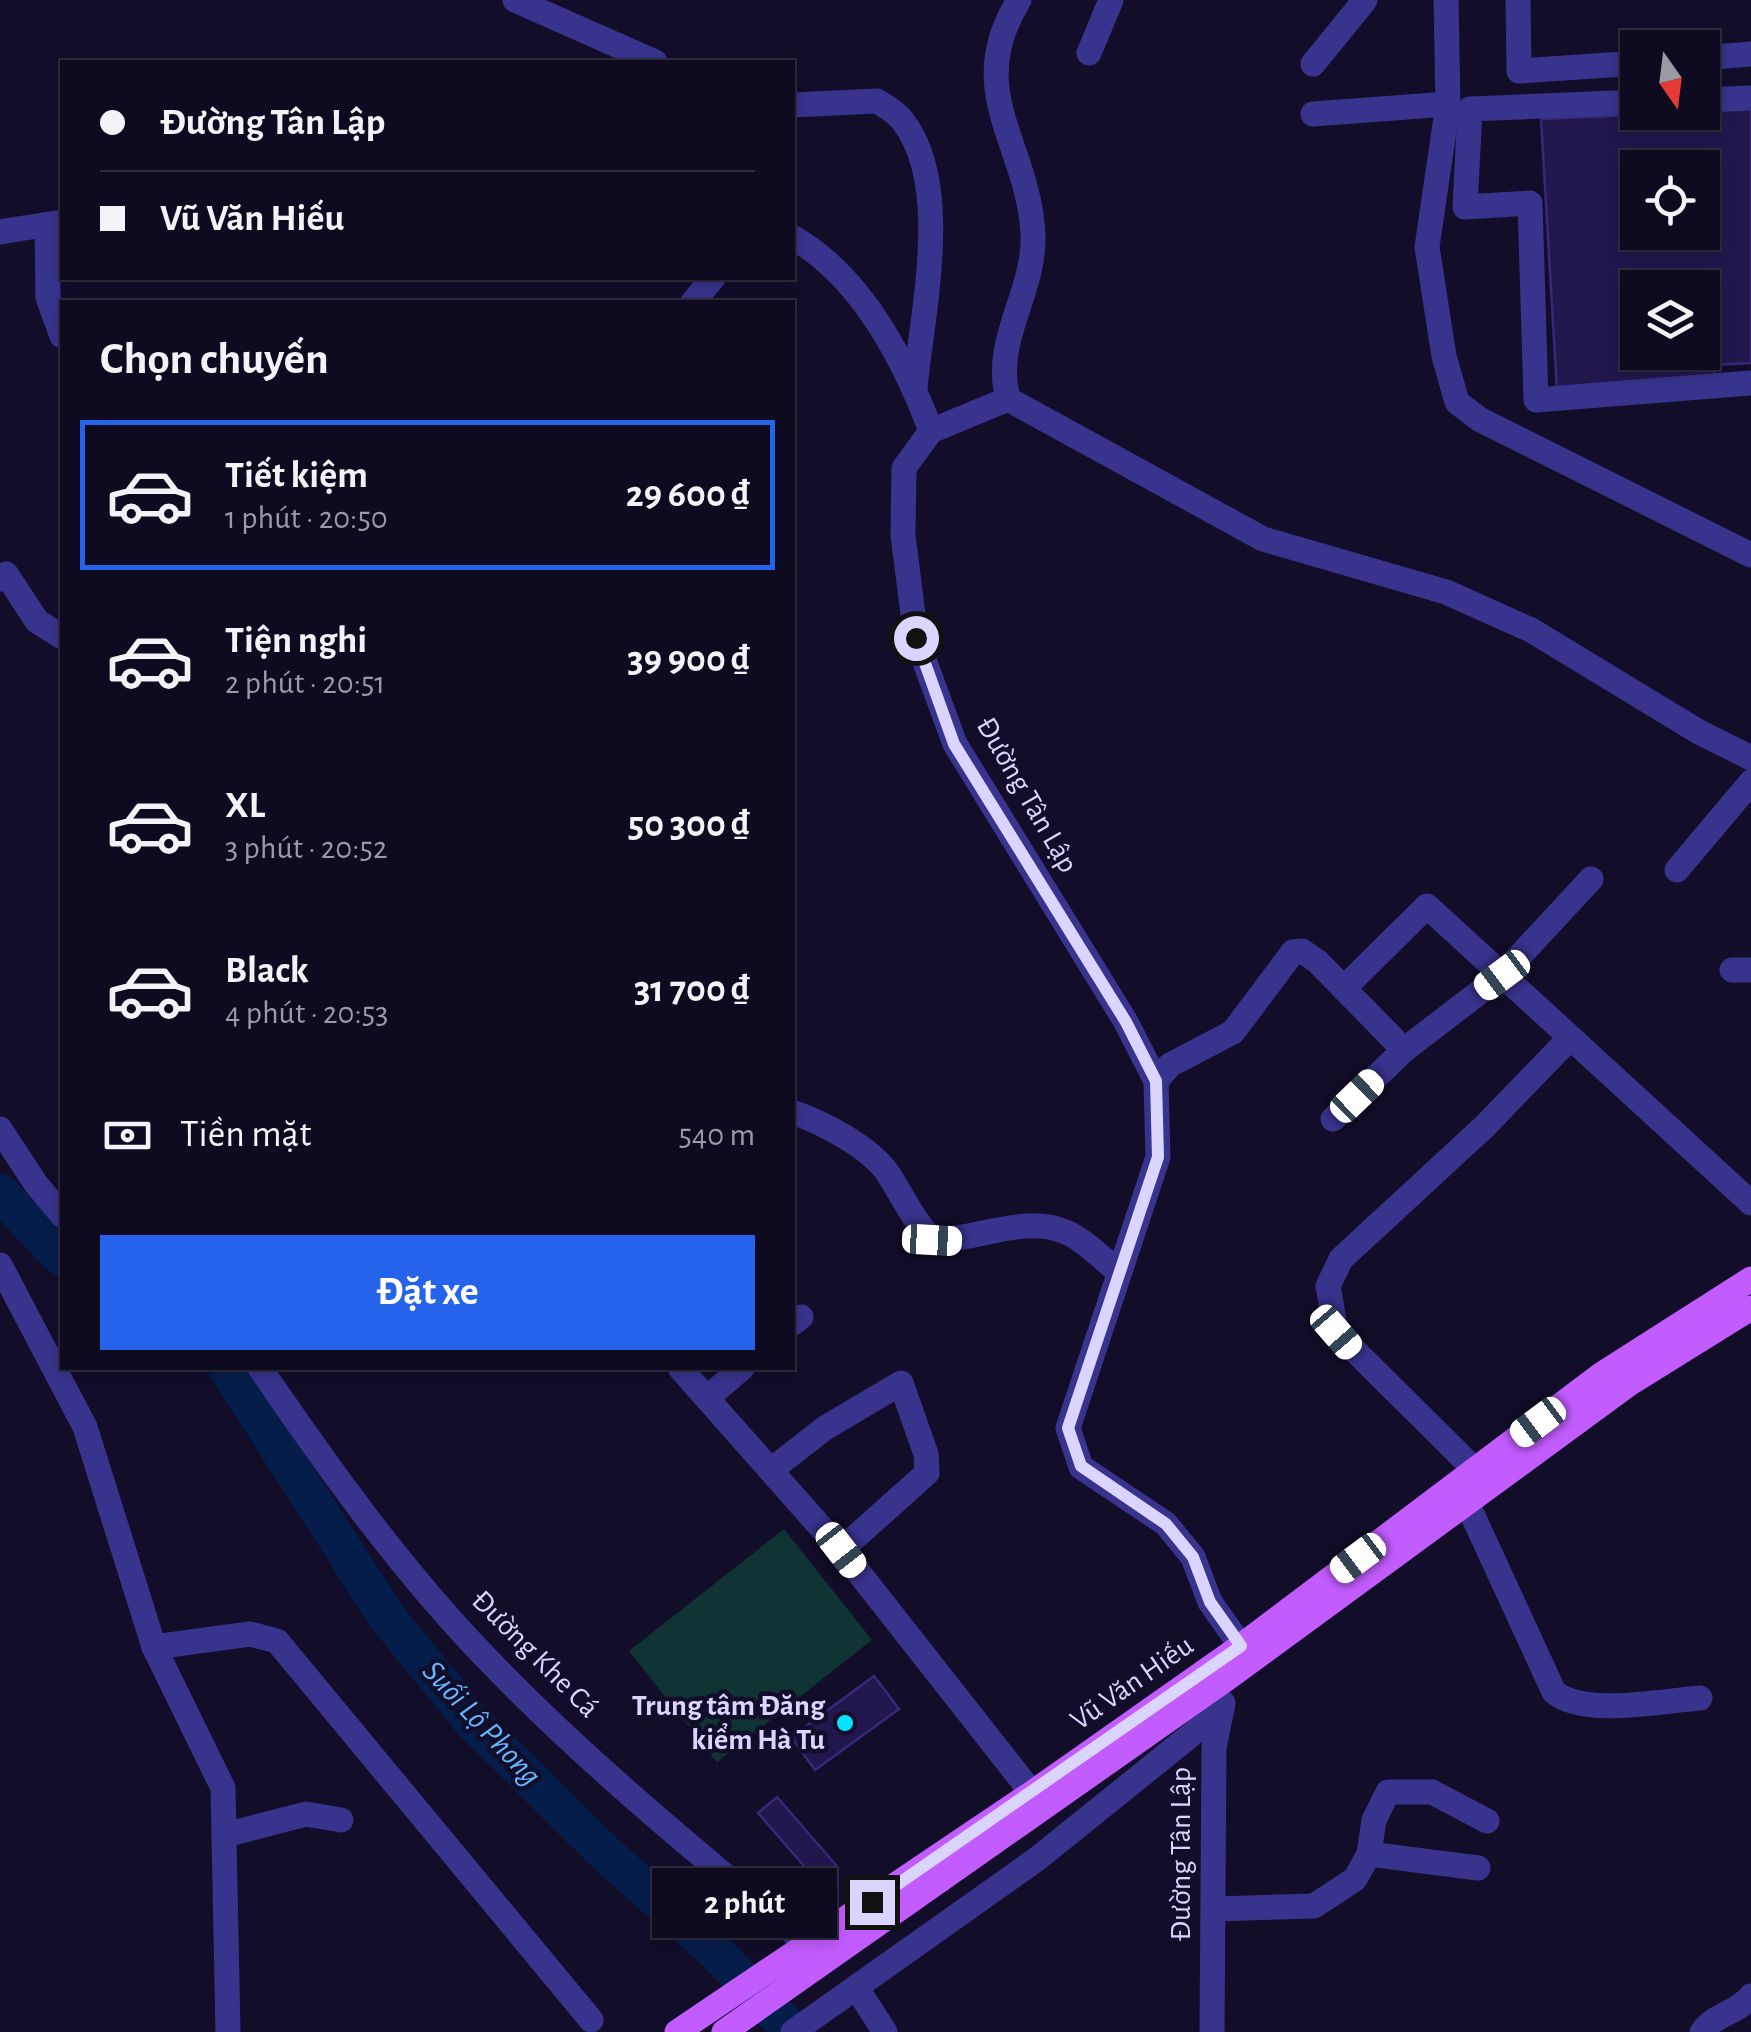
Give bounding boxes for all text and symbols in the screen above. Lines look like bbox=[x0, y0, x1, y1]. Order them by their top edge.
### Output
north arrow bbox=[1620, 30, 1720, 130]
map controls bbox=[1620, 30, 1720, 370]
text: Đường Tân Lập bbox=[160, 104, 385, 142]
button: locate bbox=[1620, 150, 1720, 250]
text: Vũ Văn Hiếu bbox=[160, 200, 344, 238]
button: layers bbox=[1620, 270, 1720, 370]
text: Chọn chuyến bbox=[100, 337, 329, 382]
icon: car bbox=[105, 450, 195, 540]
text: Tiết kiệm bbox=[225, 457, 368, 495]
text: 29 600 ₫ bbox=[626, 476, 750, 514]
text: 1 phút · 20:50 bbox=[225, 502, 388, 534]
icon: car bbox=[105, 615, 195, 705]
route start bbox=[894, 616, 939, 661]
text: Tiện nghi bbox=[225, 622, 367, 660]
text: 39 900 ₫ bbox=[627, 641, 750, 679]
text: 2 phút · 20:51 bbox=[225, 667, 385, 699]
street label: Đường Tân Lập bbox=[970, 712, 1084, 878]
icon: car bbox=[105, 780, 195, 870]
text: XL bbox=[225, 787, 265, 825]
text: 50 300 ₫ bbox=[628, 806, 750, 844]
text: 3 phút · 20:52 bbox=[225, 832, 388, 864]
icon: car bbox=[105, 945, 195, 1035]
car bbox=[1469, 945, 1535, 1005]
text: Black bbox=[225, 952, 309, 990]
text: 31 700 ₫ bbox=[634, 971, 750, 1009]
text: 4 phút · 20:53 bbox=[225, 997, 388, 1029]
car bbox=[1325, 1064, 1389, 1128]
icon: cash bbox=[100, 1108, 155, 1163]
text: Tiền mặt bbox=[180, 1116, 311, 1154]
text: 540 m bbox=[678, 1119, 755, 1151]
car bbox=[901, 1223, 963, 1257]
button: Đặt xe bbox=[100, 1235, 755, 1350]
car bbox=[1305, 1300, 1367, 1364]
car bbox=[1505, 1392, 1571, 1452]
car bbox=[811, 1517, 871, 1583]
car bbox=[1325, 1528, 1391, 1588]
street label: Đường Khe Cá bbox=[466, 1585, 604, 1723]
street label: Vũ Văn Hiếu bbox=[1065, 1630, 1199, 1736]
water label: Suối Lộ Phong bbox=[417, 1654, 547, 1792]
place label: Trung tâm Đăng kiểm Hà Tu bbox=[632, 1691, 826, 1755]
marker: Trung tâm Đăng kiểm Hà Tu bbox=[834, 1712, 856, 1734]
street label: Đường Tân Lập bbox=[1166, 1767, 1196, 1941]
callout: 2 phút bbox=[652, 1867, 837, 1937]
route end bbox=[850, 1880, 895, 1925]
text: 2 phút bbox=[704, 1887, 785, 1919]

